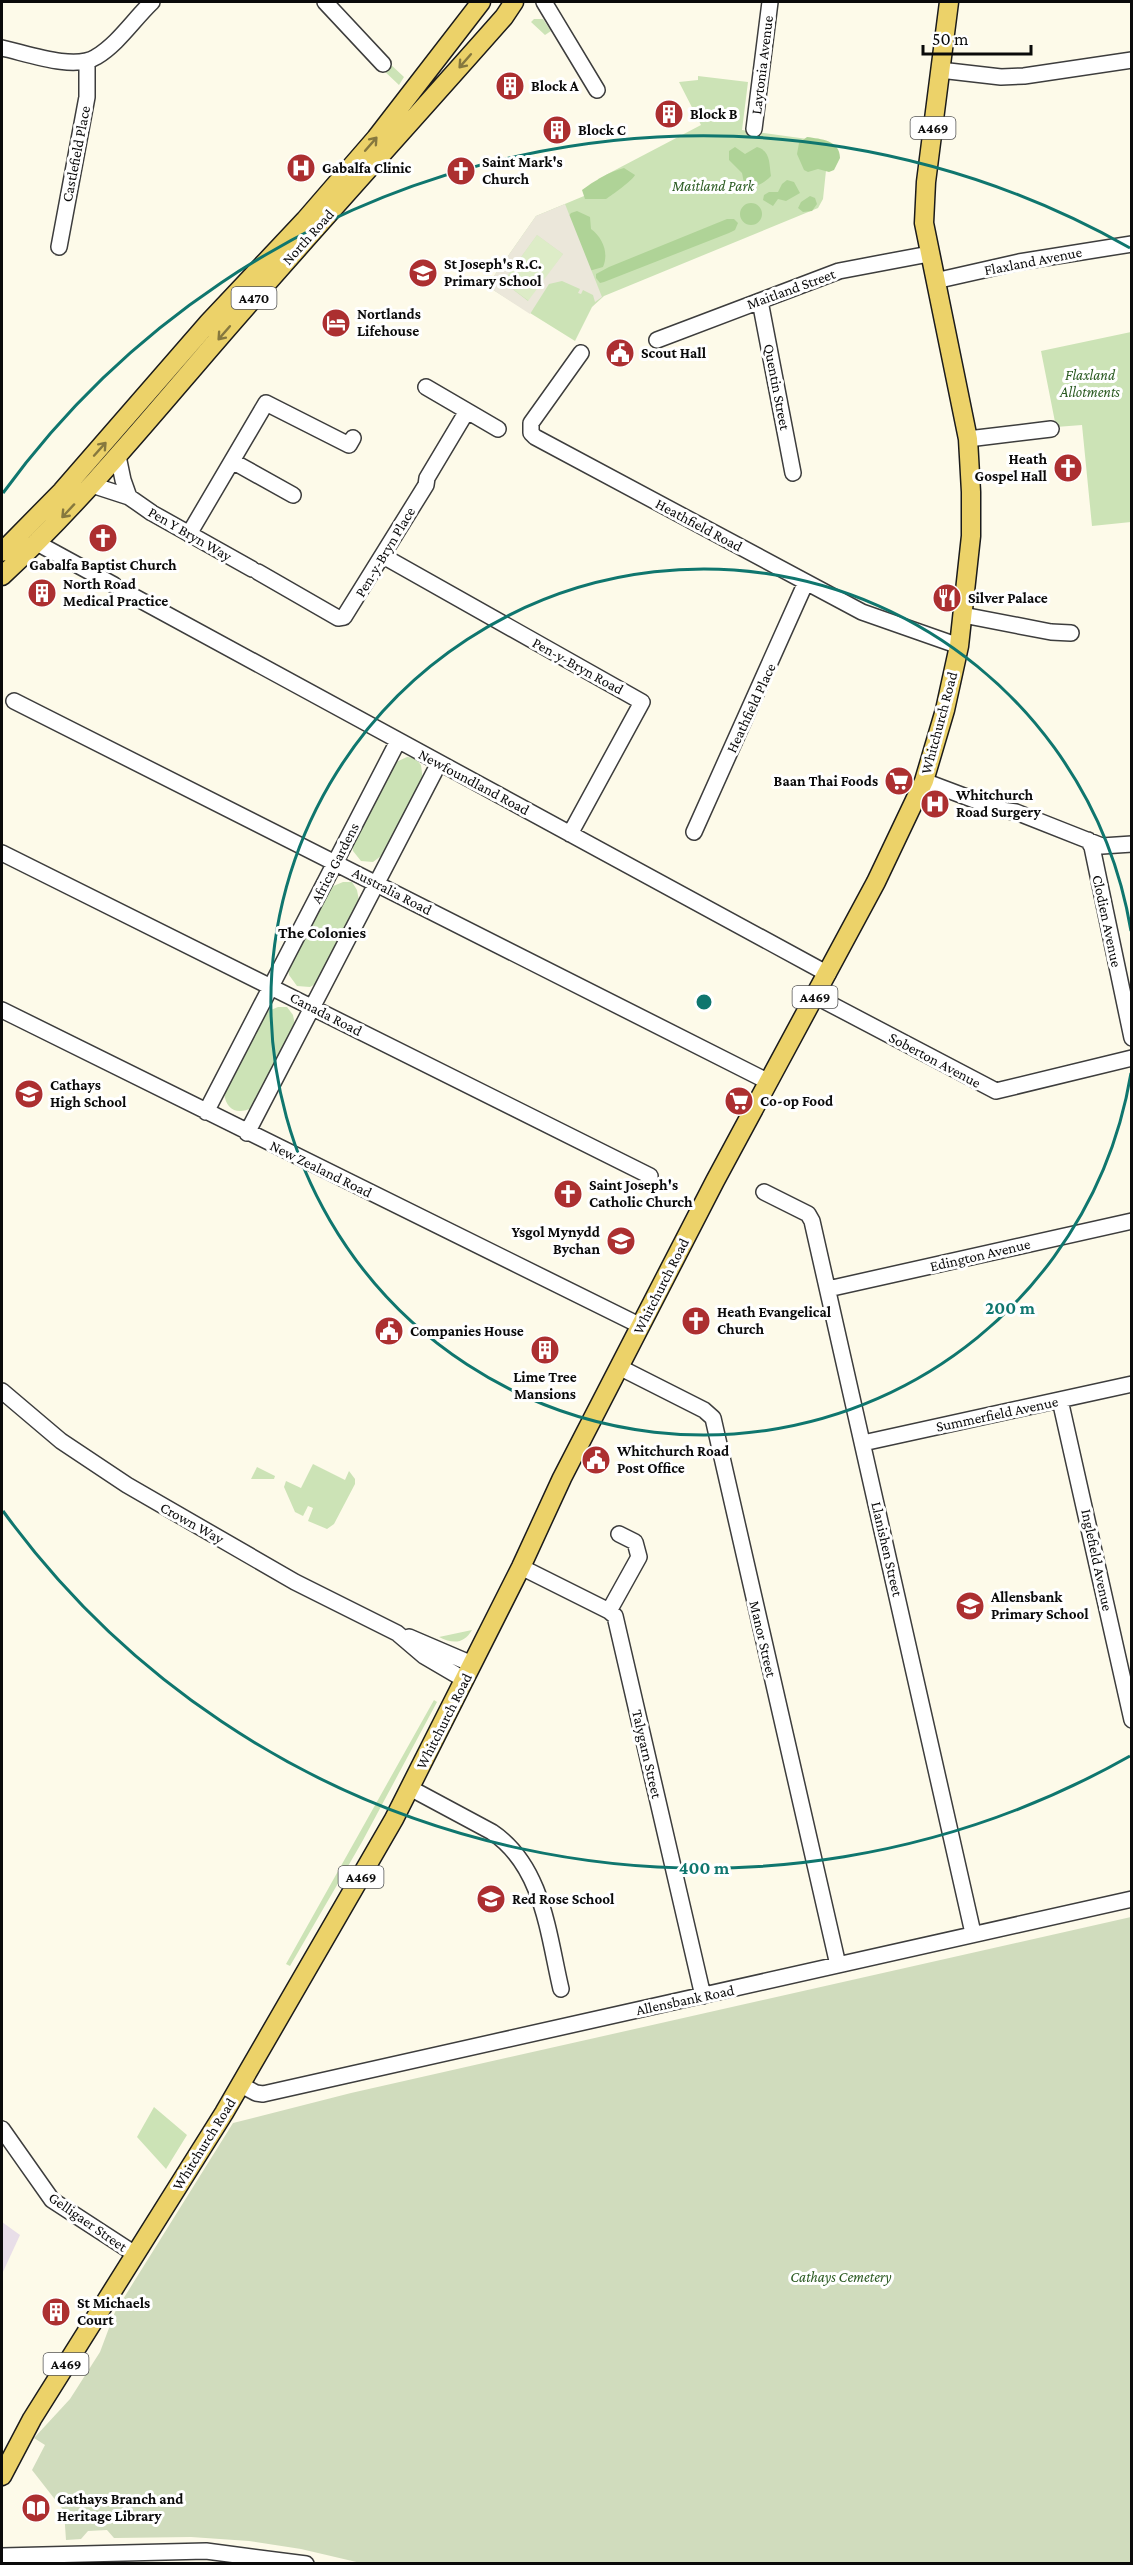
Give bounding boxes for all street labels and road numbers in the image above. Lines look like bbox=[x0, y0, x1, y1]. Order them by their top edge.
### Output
street label: Laytonia Avenue bbox=[748, 14, 777, 116]
street label: Castlefield Place bbox=[59, 104, 93, 203]
road number: A469 bbox=[910, 117, 956, 139]
street label: North Road bbox=[279, 206, 337, 268]
street label: Flaxland Avenue bbox=[983, 244, 1084, 278]
street label: Maitland Street bbox=[745, 265, 838, 312]
road number: A470 bbox=[232, 287, 276, 309]
street label: Quentin Street bbox=[761, 342, 793, 433]
street label: Heathfield Road bbox=[653, 495, 745, 555]
street label: Pen Y Bryn Way bbox=[145, 504, 235, 565]
street label: Pen-y-Bryn Place bbox=[352, 504, 419, 600]
street label: Pen-y-Bryn Road bbox=[529, 634, 626, 698]
street label: Heathfield Place bbox=[723, 660, 779, 755]
street label: Whitchurch Road bbox=[918, 670, 960, 776]
street label: Newfoundland Road bbox=[416, 746, 532, 818]
street label: Africa Gardens bbox=[308, 820, 362, 906]
street label: Australia Road bbox=[350, 864, 435, 918]
street label: Clodien Avenue bbox=[1089, 874, 1125, 969]
road number: A469 bbox=[792, 986, 838, 1008]
street label: Canada Road bbox=[287, 989, 365, 1039]
street label: Soberton Avenue bbox=[886, 1029, 984, 1091]
street label: New Zealand Road bbox=[267, 1137, 375, 1201]
street label: Whitchurch Road bbox=[630, 1235, 692, 1337]
street label: Edington Avenue bbox=[928, 1236, 1032, 1275]
street label: Summerfield Avenue bbox=[934, 1393, 1060, 1435]
street label: Crown Way bbox=[157, 1499, 227, 1548]
street label: Llanishen Street bbox=[868, 1500, 906, 1599]
street label: Inglefield Avenue bbox=[1077, 1508, 1116, 1613]
street label: Manor Street bbox=[746, 1599, 780, 1680]
street label: Whitchurch Road bbox=[413, 1670, 475, 1772]
street label: Talygarn Street bbox=[628, 1708, 665, 1801]
road number: A469 bbox=[338, 1866, 384, 1888]
street label: Allensbank Road bbox=[634, 1982, 736, 2018]
street label: Whitchurch Road bbox=[169, 2095, 239, 2193]
street label: Gelligaer Street bbox=[45, 2189, 131, 2256]
road number: A469 bbox=[44, 2353, 88, 2375]

